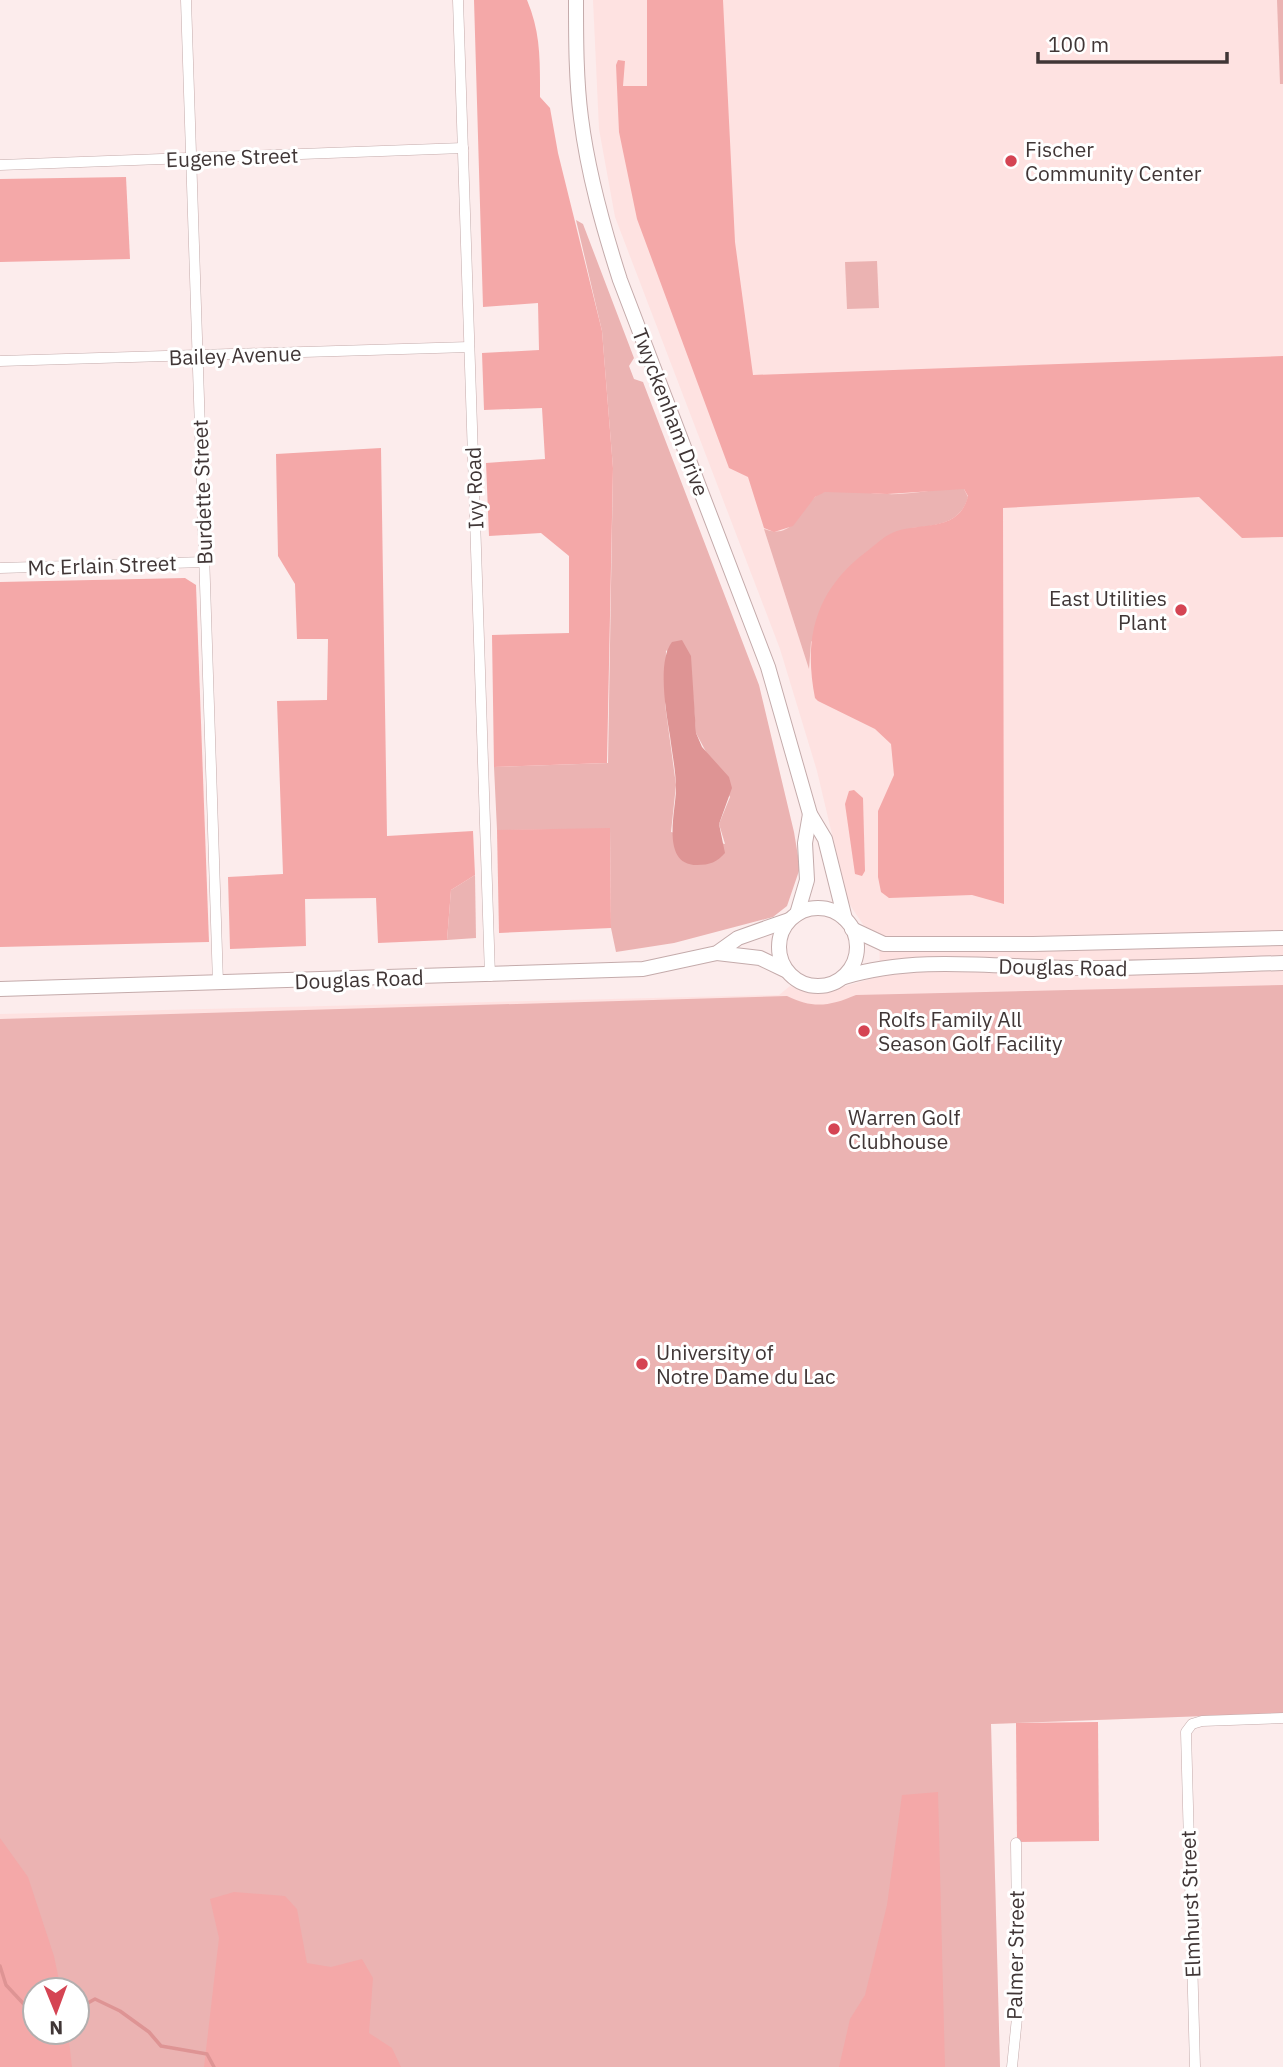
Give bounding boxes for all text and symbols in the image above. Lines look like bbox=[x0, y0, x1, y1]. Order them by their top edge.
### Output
scale bar bbox=[1038, 21, 1227, 65]
text: 100 m bbox=[1048, 30, 1109, 58]
place label: Fischer Community Center bbox=[1025, 135, 1202, 187]
street label: Eugene Street bbox=[165, 141, 299, 173]
marker: Fischer Community Center bbox=[1003, 153, 1019, 169]
street label: Twyckenham Drive bbox=[626, 324, 716, 500]
street label: Bailey Avenue bbox=[168, 339, 302, 371]
street label: Burdette Street bbox=[185, 419, 219, 565]
street label: Ivy Road bbox=[459, 446, 489, 530]
street label: Mc Erlain Street bbox=[27, 548, 177, 582]
place label: East Utilities Plant bbox=[1049, 584, 1167, 636]
marker: East Utilities Plant bbox=[1173, 602, 1189, 618]
street label: Douglas Road bbox=[998, 952, 1128, 982]
street label: Douglas Road bbox=[294, 963, 424, 995]
place label: Rolfs Family All Season Golf Facility bbox=[878, 1005, 1063, 1057]
marker: Rolfs Family All Season Golf Facility bbox=[856, 1023, 872, 1039]
place label: Warren Golf Clubhouse bbox=[848, 1103, 961, 1155]
marker: Warren Golf Clubhouse bbox=[826, 1121, 842, 1137]
place label: University of Notre Dame du Lac bbox=[656, 1338, 836, 1390]
marker: University of Notre Dame du Lac bbox=[634, 1356, 650, 1372]
street label: Elmhurst Street bbox=[1173, 1830, 1207, 1978]
street label: Palmer Street bbox=[1000, 1890, 1030, 2020]
north arrow bbox=[21, 1976, 91, 2046]
text: N bbox=[49, 2016, 63, 2040]

